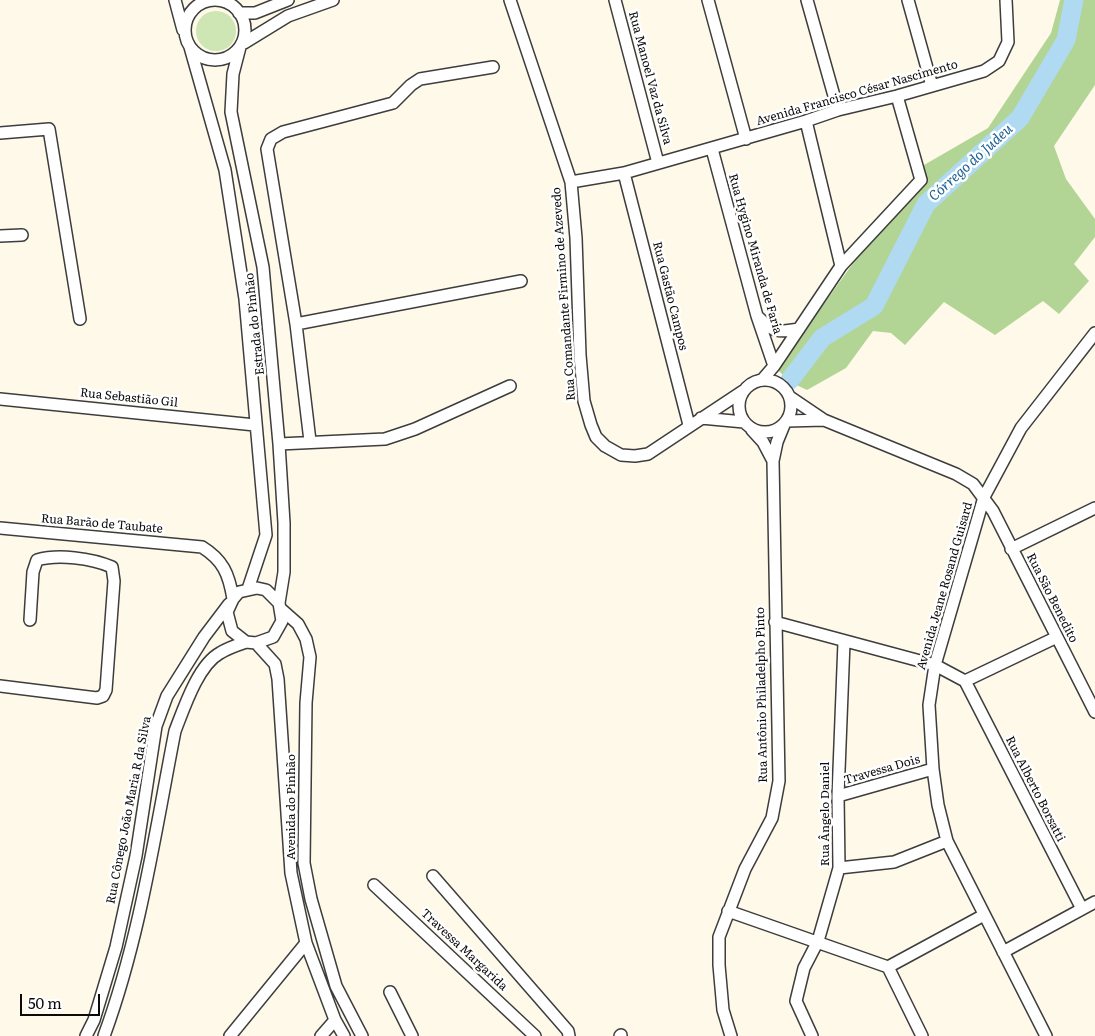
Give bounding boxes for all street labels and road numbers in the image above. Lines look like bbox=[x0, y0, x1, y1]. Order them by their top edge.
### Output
street label: Rua Manoel Vaz da Silva bbox=[625, 10, 675, 146]
street label: Avenida Francisco César Nascimento bbox=[754, 57, 960, 129]
street label: Rua Hygino Miranda de Faria bbox=[725, 172, 785, 336]
street label: Rua Comandante Firmino de Azevedo bbox=[549, 187, 579, 401]
street label: Rua Gastão Campos bbox=[650, 240, 690, 352]
street label: Estrada do Pinhão bbox=[242, 272, 268, 376]
street label: Rua Sebastião Gil bbox=[79, 386, 179, 410]
street label: Avenida Jeane Rosand Guisard bbox=[914, 500, 976, 672]
street label: Rua Barão de Taubate bbox=[40, 512, 164, 536]
street label: Rua São Benedito bbox=[1023, 551, 1081, 645]
street label: Rua Antônio Philadelpho Pinto bbox=[753, 607, 771, 783]
street label: Rua Cônego João Maria R da Silva bbox=[104, 715, 154, 905]
street label: Rua Alberto Borsatti bbox=[1002, 734, 1068, 844]
street label: Travessa Dois bbox=[842, 752, 922, 788]
street label: Avenida do Pinhão bbox=[284, 754, 298, 860]
street label: Rua Ângelo Daniel bbox=[818, 762, 832, 866]
street label: Travessa Margarida bbox=[418, 906, 510, 994]

